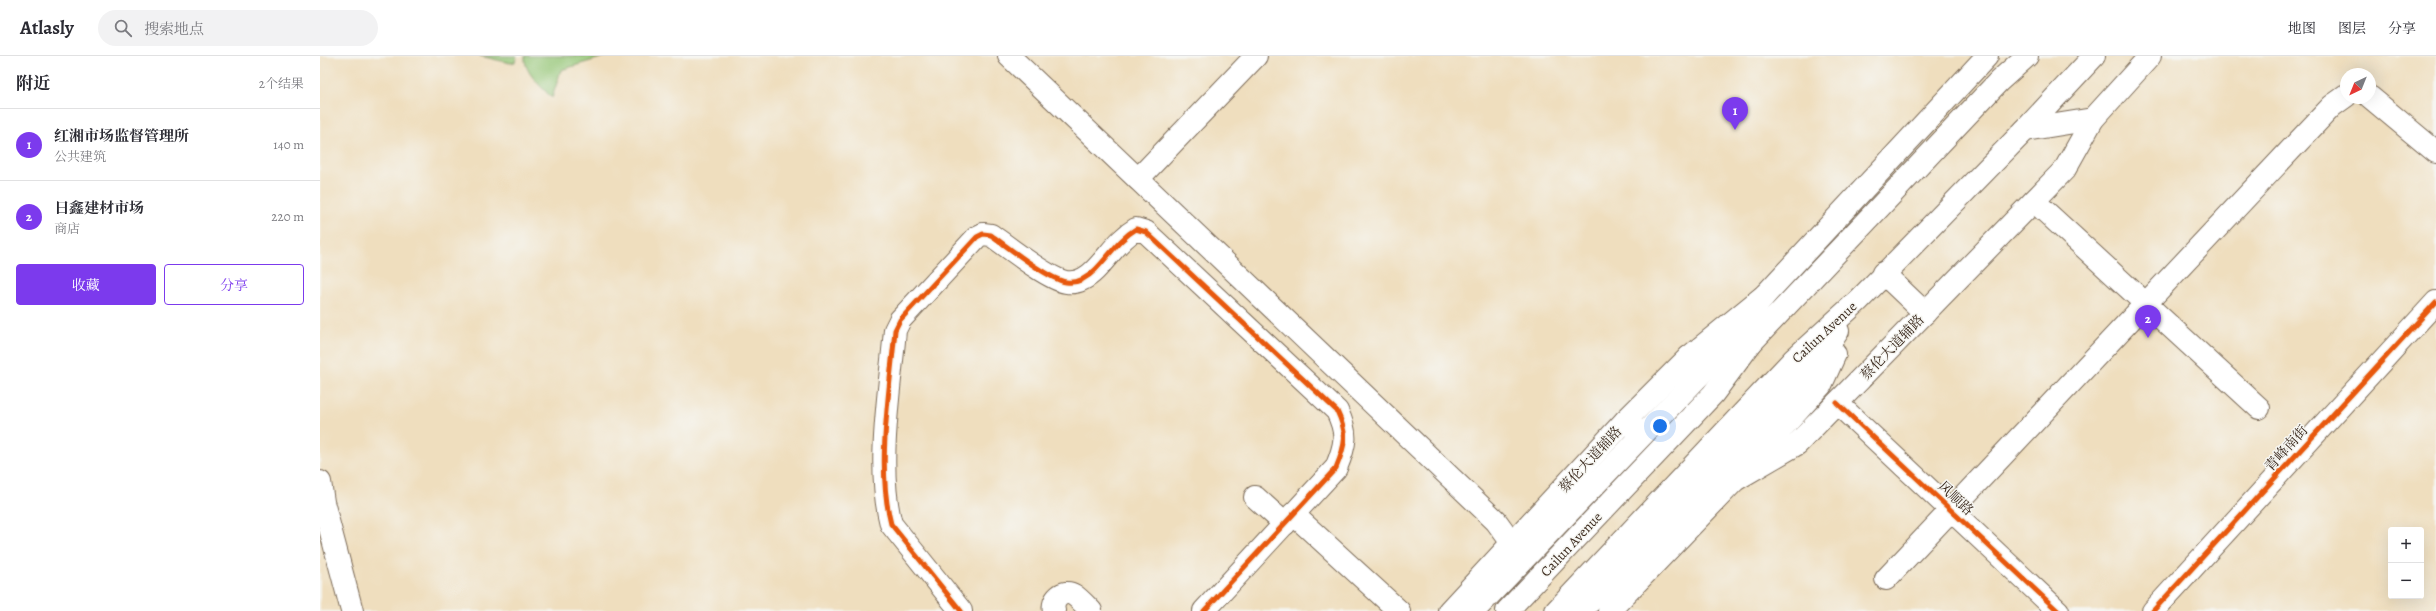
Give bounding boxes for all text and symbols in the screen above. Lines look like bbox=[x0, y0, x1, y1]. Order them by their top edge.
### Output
search box bbox=[98, 10, 378, 46]
text: Atlasly bbox=[20, 15, 74, 41]
icon: search bbox=[112, 17, 134, 39]
text: 搜索地点 bbox=[144, 19, 204, 39]
text: 地图 bbox=[2288, 19, 2316, 38]
text: 图层 bbox=[2338, 19, 2366, 38]
text: 分享 bbox=[2388, 19, 2416, 38]
north arrow bbox=[2340, 68, 2376, 104]
text: 附近 bbox=[16, 72, 50, 95]
text: 2个结果 bbox=[259, 75, 304, 92]
pin: 1 bbox=[1722, 97, 1748, 130]
text: 红湘市场监督管理所 bbox=[54, 126, 189, 146]
text: 1 bbox=[27, 136, 31, 153]
text: 140 m bbox=[273, 136, 304, 153]
text: 公共建筑 bbox=[54, 148, 106, 165]
text: 日鑫建材市场 bbox=[54, 198, 144, 218]
text: 2 bbox=[26, 208, 32, 225]
text: 220 m bbox=[271, 208, 304, 225]
text: 商店 bbox=[54, 220, 80, 237]
button: 收藏 bbox=[16, 264, 156, 305]
button: 分享 bbox=[164, 264, 304, 305]
street label: Cailun Avenue bbox=[1788, 297, 1861, 367]
pin: 2 bbox=[2135, 305, 2161, 338]
street label: 蔡伦大道辅路 bbox=[1856, 311, 1928, 384]
your location bbox=[1650, 416, 1670, 436]
street label: 青峰南街 bbox=[2261, 421, 2312, 475]
street label: 蔡伦大道辅路 bbox=[1555, 422, 1626, 497]
street label: 风顺路 bbox=[1934, 477, 1977, 520]
street label: Cailun Avenue bbox=[1536, 508, 1606, 581]
map controls bbox=[2388, 527, 2424, 599]
button: + bbox=[2388, 527, 2424, 563]
button: − bbox=[2388, 563, 2424, 599]

